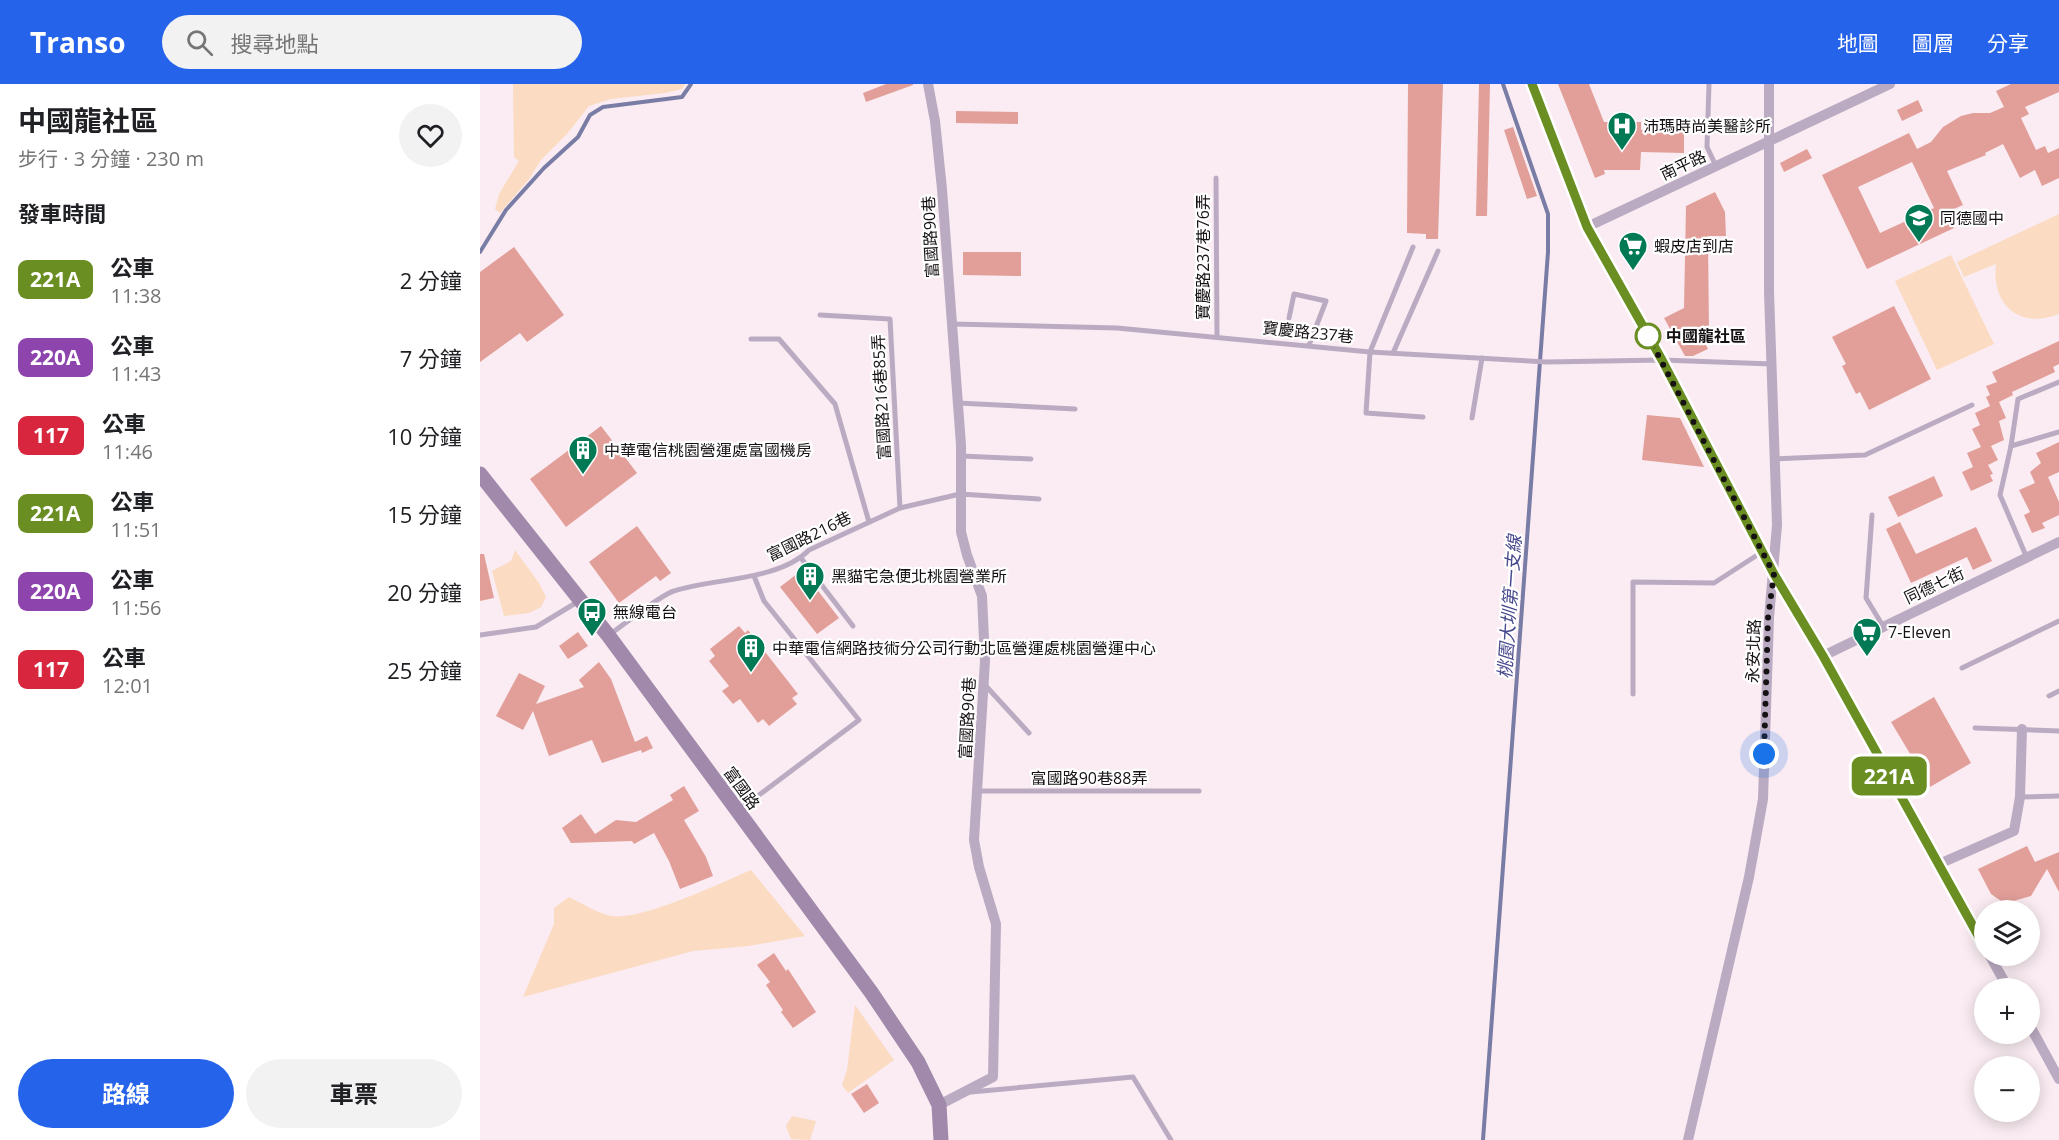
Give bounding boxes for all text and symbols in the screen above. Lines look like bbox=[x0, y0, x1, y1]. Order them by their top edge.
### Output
search box bbox=[162, 15, 582, 69]
text: Transo bbox=[30, 23, 126, 61]
icon: search bbox=[183, 26, 216, 59]
text: 搜尋地點 bbox=[231, 28, 319, 58]
text: 地圖 bbox=[1837, 29, 1879, 57]
text: 圖層 bbox=[1912, 29, 1954, 57]
text: 分享 bbox=[1987, 29, 2029, 57]
text: 中國龍社區 bbox=[18, 101, 158, 139]
button: heart bbox=[399, 104, 462, 167]
hospital icon: 沛瑪時尚美醫診所 bbox=[1606, 110, 1638, 152]
place label: 沛瑪時尚美醫診所 bbox=[1643, 115, 1771, 137]
text: 步行 · 3 分鐘 · 230 m bbox=[18, 145, 204, 172]
street label: 南平路 bbox=[1657, 145, 1709, 185]
street label: 寶慶路237巷76弄 bbox=[1192, 194, 1214, 320]
street label: 富國路90巷 bbox=[917, 195, 943, 279]
text: 發車時間 bbox=[18, 198, 106, 228]
school or university icon: 同德國中 bbox=[1903, 202, 1935, 244]
place label: 同德國中 bbox=[1940, 207, 2004, 229]
supermarket icon: 蝦皮店到店 bbox=[1617, 230, 1649, 272]
place label: 蝦皮店到店 bbox=[1654, 235, 1734, 257]
text: 公車 bbox=[111, 252, 155, 282]
text: 221A bbox=[30, 265, 81, 293]
text: 2 分鐘 bbox=[400, 265, 462, 295]
text: 11:38 bbox=[111, 282, 162, 309]
street label: 寶慶路237巷 bbox=[1261, 316, 1355, 348]
marker: 中國龍社區 bbox=[1635, 323, 1661, 349]
place label: 中國龍社區 bbox=[1666, 325, 1746, 347]
text: 公車 bbox=[111, 330, 155, 360]
street label: 富國路216巷85弄 bbox=[867, 334, 895, 460]
text: 220A bbox=[30, 343, 81, 371]
text: 7 分鐘 bbox=[400, 343, 462, 373]
text: 11:43 bbox=[111, 360, 162, 387]
text: 公車 bbox=[102, 408, 146, 438]
text: 117 bbox=[33, 421, 69, 449]
text: 10 分鐘 bbox=[387, 421, 462, 451]
building icon: 中華電信桃園營運處富國機房 bbox=[567, 434, 599, 476]
text: 11:46 bbox=[102, 438, 153, 465]
place label: 中華電信桃園營運處富國機房 bbox=[604, 439, 812, 461]
text: 公車 bbox=[111, 486, 155, 516]
text: 221A bbox=[30, 499, 81, 527]
text: 15 分鐘 bbox=[387, 499, 462, 529]
street label: 富國路216巷 bbox=[763, 506, 855, 566]
text: 11:51 bbox=[111, 516, 162, 543]
water label: 桃園大圳第一支線 bbox=[1492, 532, 1526, 680]
building icon: 黑貓宅急便北桃園營業所 bbox=[794, 560, 826, 602]
street label: 同德七街 bbox=[1900, 562, 1968, 608]
text: 公車 bbox=[111, 564, 155, 594]
place label: 黑貓宅急便北桃園營業所 bbox=[831, 565, 1007, 587]
text: 220A bbox=[30, 577, 81, 605]
text: 20 分鐘 bbox=[387, 577, 462, 607]
text: 11:56 bbox=[111, 594, 162, 621]
bus stop icon: 無線電台 bbox=[576, 596, 608, 638]
place label: 無線電台 bbox=[613, 601, 677, 623]
supermarket icon: 7-Eleven bbox=[1851, 616, 1883, 658]
street label: 永安北路 bbox=[1741, 619, 1765, 683]
place label: 7-Eleven bbox=[1888, 621, 1951, 643]
building icon: 中華電信網路技術分公司行動北區營運處桃園營運中心 bbox=[735, 632, 767, 674]
place label: 中華電信網路技術分公司行動北區營運處桃園營運中心 bbox=[772, 637, 1156, 659]
text: 公車 bbox=[102, 642, 146, 672]
text: 117 bbox=[33, 655, 69, 683]
text: 25 分鐘 bbox=[387, 655, 462, 685]
text: 12:01 bbox=[102, 672, 153, 699]
street label: 富國路90巷 bbox=[954, 676, 980, 760]
your location bbox=[1749, 739, 1779, 769]
line badge: 221A bbox=[1847, 756, 1931, 796]
street label: 富國路 bbox=[719, 762, 765, 814]
text: 221A bbox=[1864, 762, 1914, 790]
street label: 富國路90巷88弄 bbox=[1031, 767, 1147, 789]
map controls bbox=[1974, 900, 2040, 1122]
button: layers bbox=[1974, 900, 2040, 966]
button: + bbox=[1974, 978, 2040, 1044]
button: − bbox=[1974, 1056, 2040, 1122]
button: 路線 bbox=[18, 1059, 234, 1128]
button: 車票 bbox=[246, 1059, 462, 1128]

